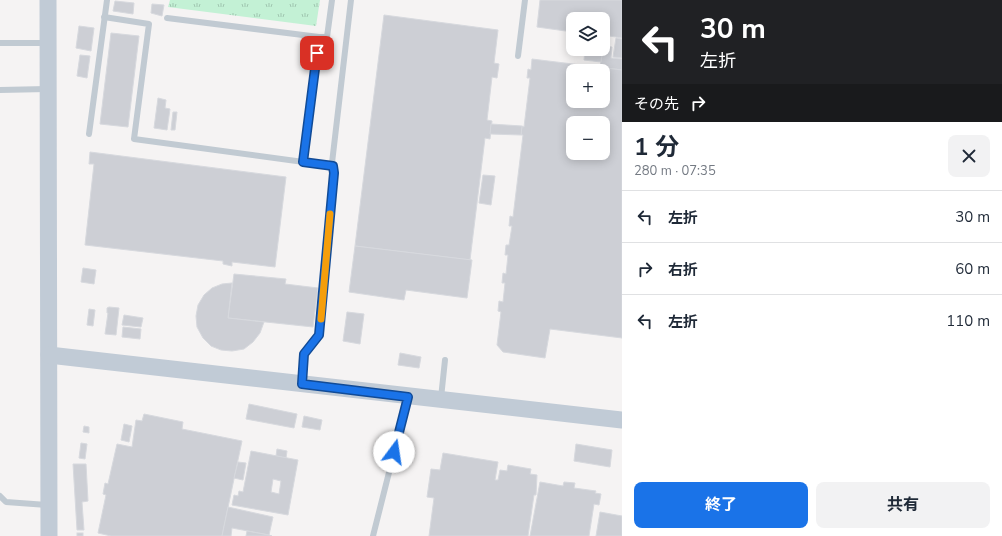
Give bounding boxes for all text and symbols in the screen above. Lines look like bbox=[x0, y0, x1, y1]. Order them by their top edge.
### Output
text: 30 m bbox=[700, 10, 766, 48]
map controls bbox=[566, 12, 610, 160]
button: layers bbox=[566, 12, 610, 56]
icon: left bbox=[634, 16, 686, 68]
pin bbox=[300, 36, 334, 70]
icon: arrive bbox=[306, 42, 328, 64]
text: 左折 bbox=[700, 49, 736, 73]
button: + bbox=[566, 64, 610, 108]
icon: right bbox=[687, 92, 709, 114]
text: その先 bbox=[634, 94, 679, 114]
button: − bbox=[566, 116, 610, 160]
text: 1 分 bbox=[634, 131, 679, 163]
button: close bbox=[948, 135, 990, 177]
text: 280 m · 07:35 bbox=[634, 162, 716, 180]
icon: left bbox=[634, 206, 656, 228]
text: 30 m bbox=[955, 207, 990, 227]
text: 左折 bbox=[668, 208, 698, 228]
icon: right bbox=[634, 258, 656, 280]
text: 60 m bbox=[955, 259, 990, 279]
text: 右折 bbox=[668, 260, 698, 280]
icon: left bbox=[634, 310, 656, 332]
text: 110 m bbox=[946, 311, 990, 331]
text: 左折 bbox=[668, 312, 698, 332]
position arrow bbox=[373, 431, 415, 473]
button: 終了 bbox=[634, 482, 808, 528]
button: 共有 bbox=[816, 482, 990, 528]

